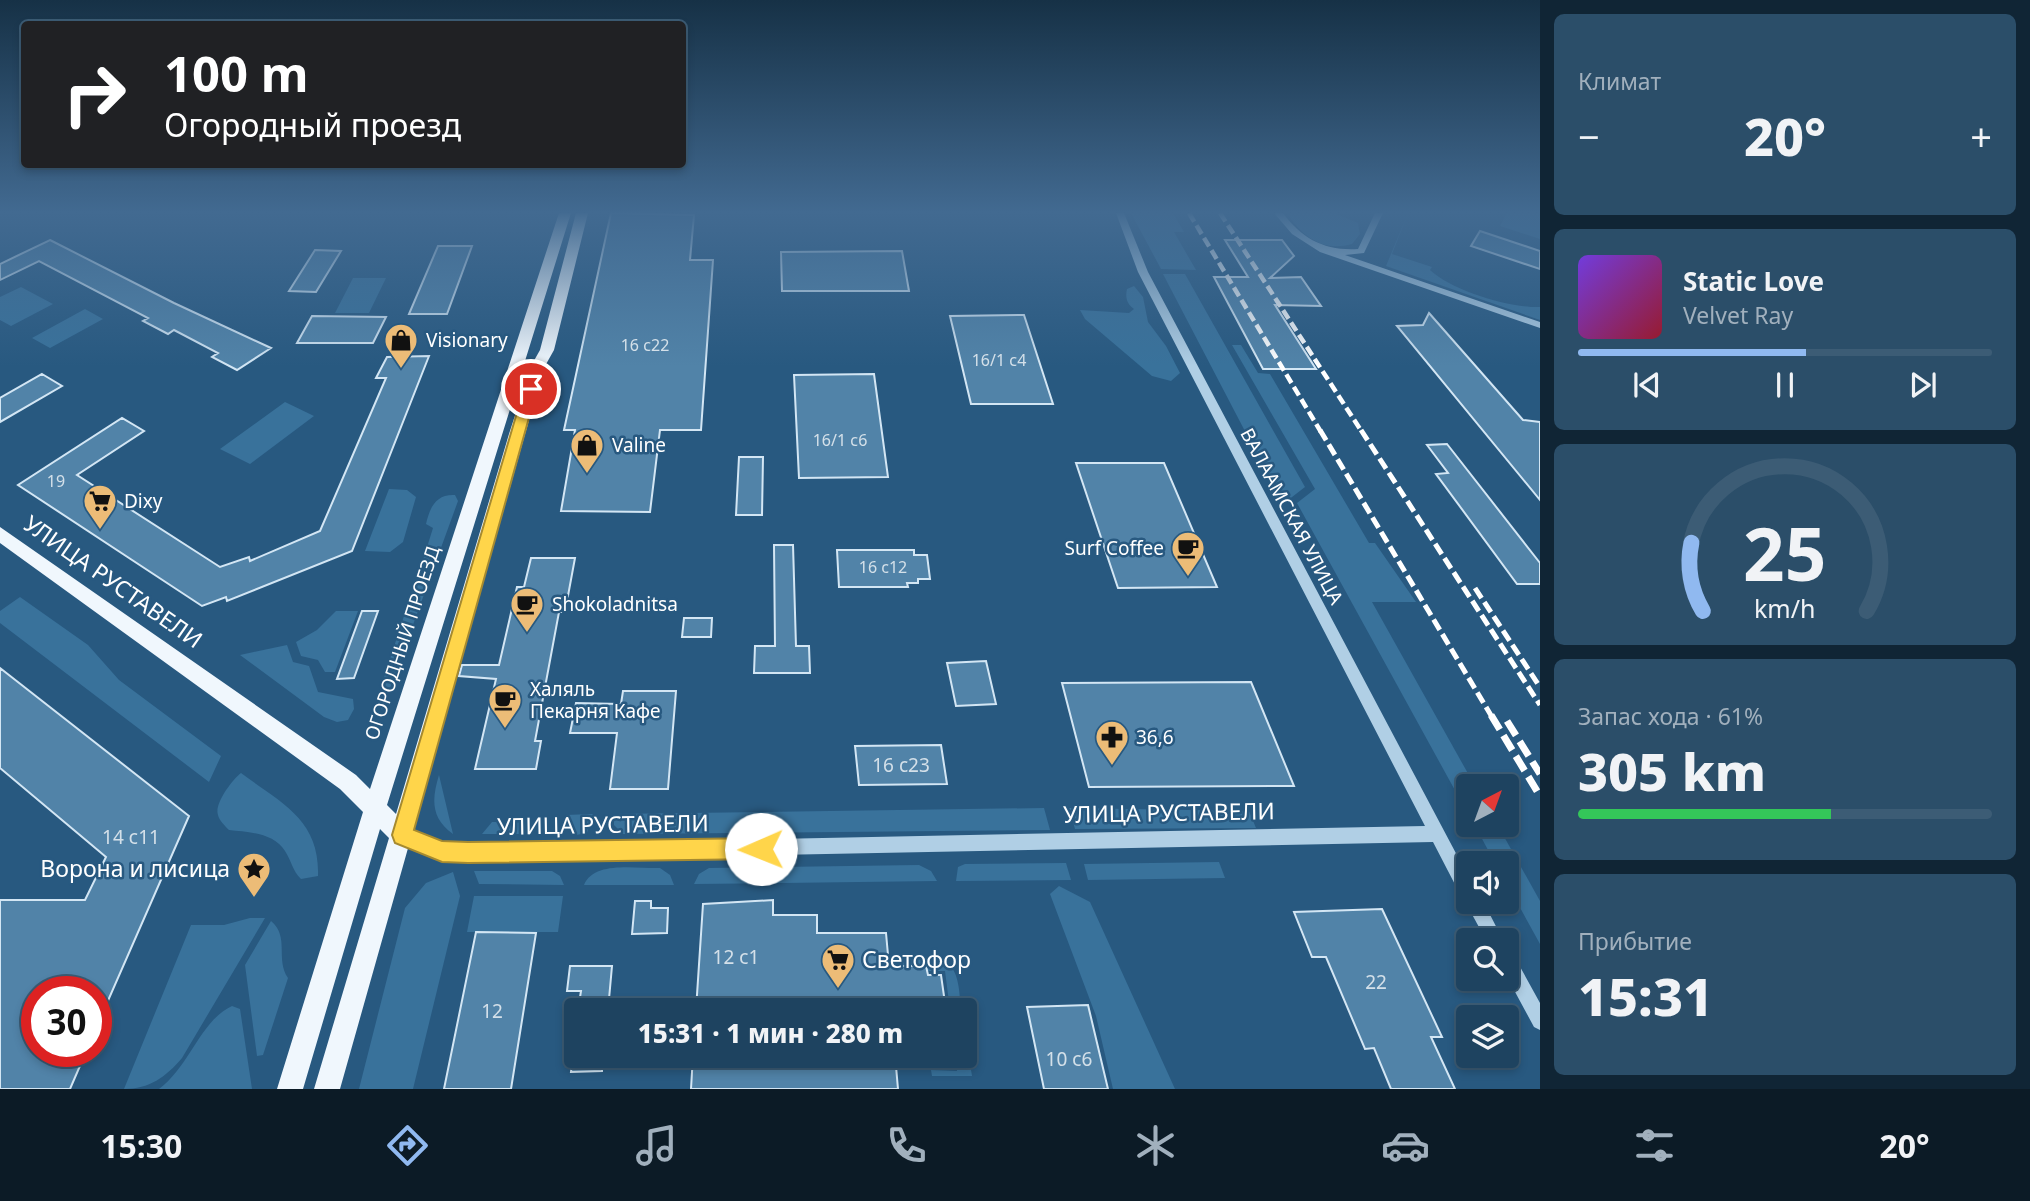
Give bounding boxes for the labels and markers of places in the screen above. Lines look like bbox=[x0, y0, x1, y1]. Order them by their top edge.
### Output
shop icon: Visionary bbox=[382, 321, 420, 370]
place label: Visionary bbox=[426, 327, 508, 353]
pin bbox=[501, 359, 561, 419]
shop icon: Valine bbox=[568, 426, 606, 475]
place label: Valine bbox=[612, 432, 666, 458]
supermarket icon: Dixy bbox=[81, 482, 119, 531]
place label: Dixy bbox=[124, 488, 163, 514]
cafe icon: Surf Coffee bbox=[1169, 529, 1207, 578]
place label: Surf Coffee bbox=[1064, 535, 1164, 561]
cafe icon: Shokoladnitsa bbox=[508, 585, 546, 634]
place label: Shokoladnitsa bbox=[552, 591, 678, 617]
place label: Халяль Пекарня Кафе bbox=[530, 676, 661, 724]
cafe icon: Халяль Пекарня Кафе bbox=[486, 681, 524, 730]
pharmacy icon: 36,6 bbox=[1093, 718, 1131, 767]
place label: 36,6 bbox=[1136, 724, 1174, 750]
place icon: Ворона и лисица bbox=[235, 850, 273, 899]
place label: Ворона и лисица bbox=[40, 852, 230, 884]
supermarket icon: Светофор bbox=[819, 941, 857, 990]
place label: Светофор bbox=[862, 943, 971, 975]

